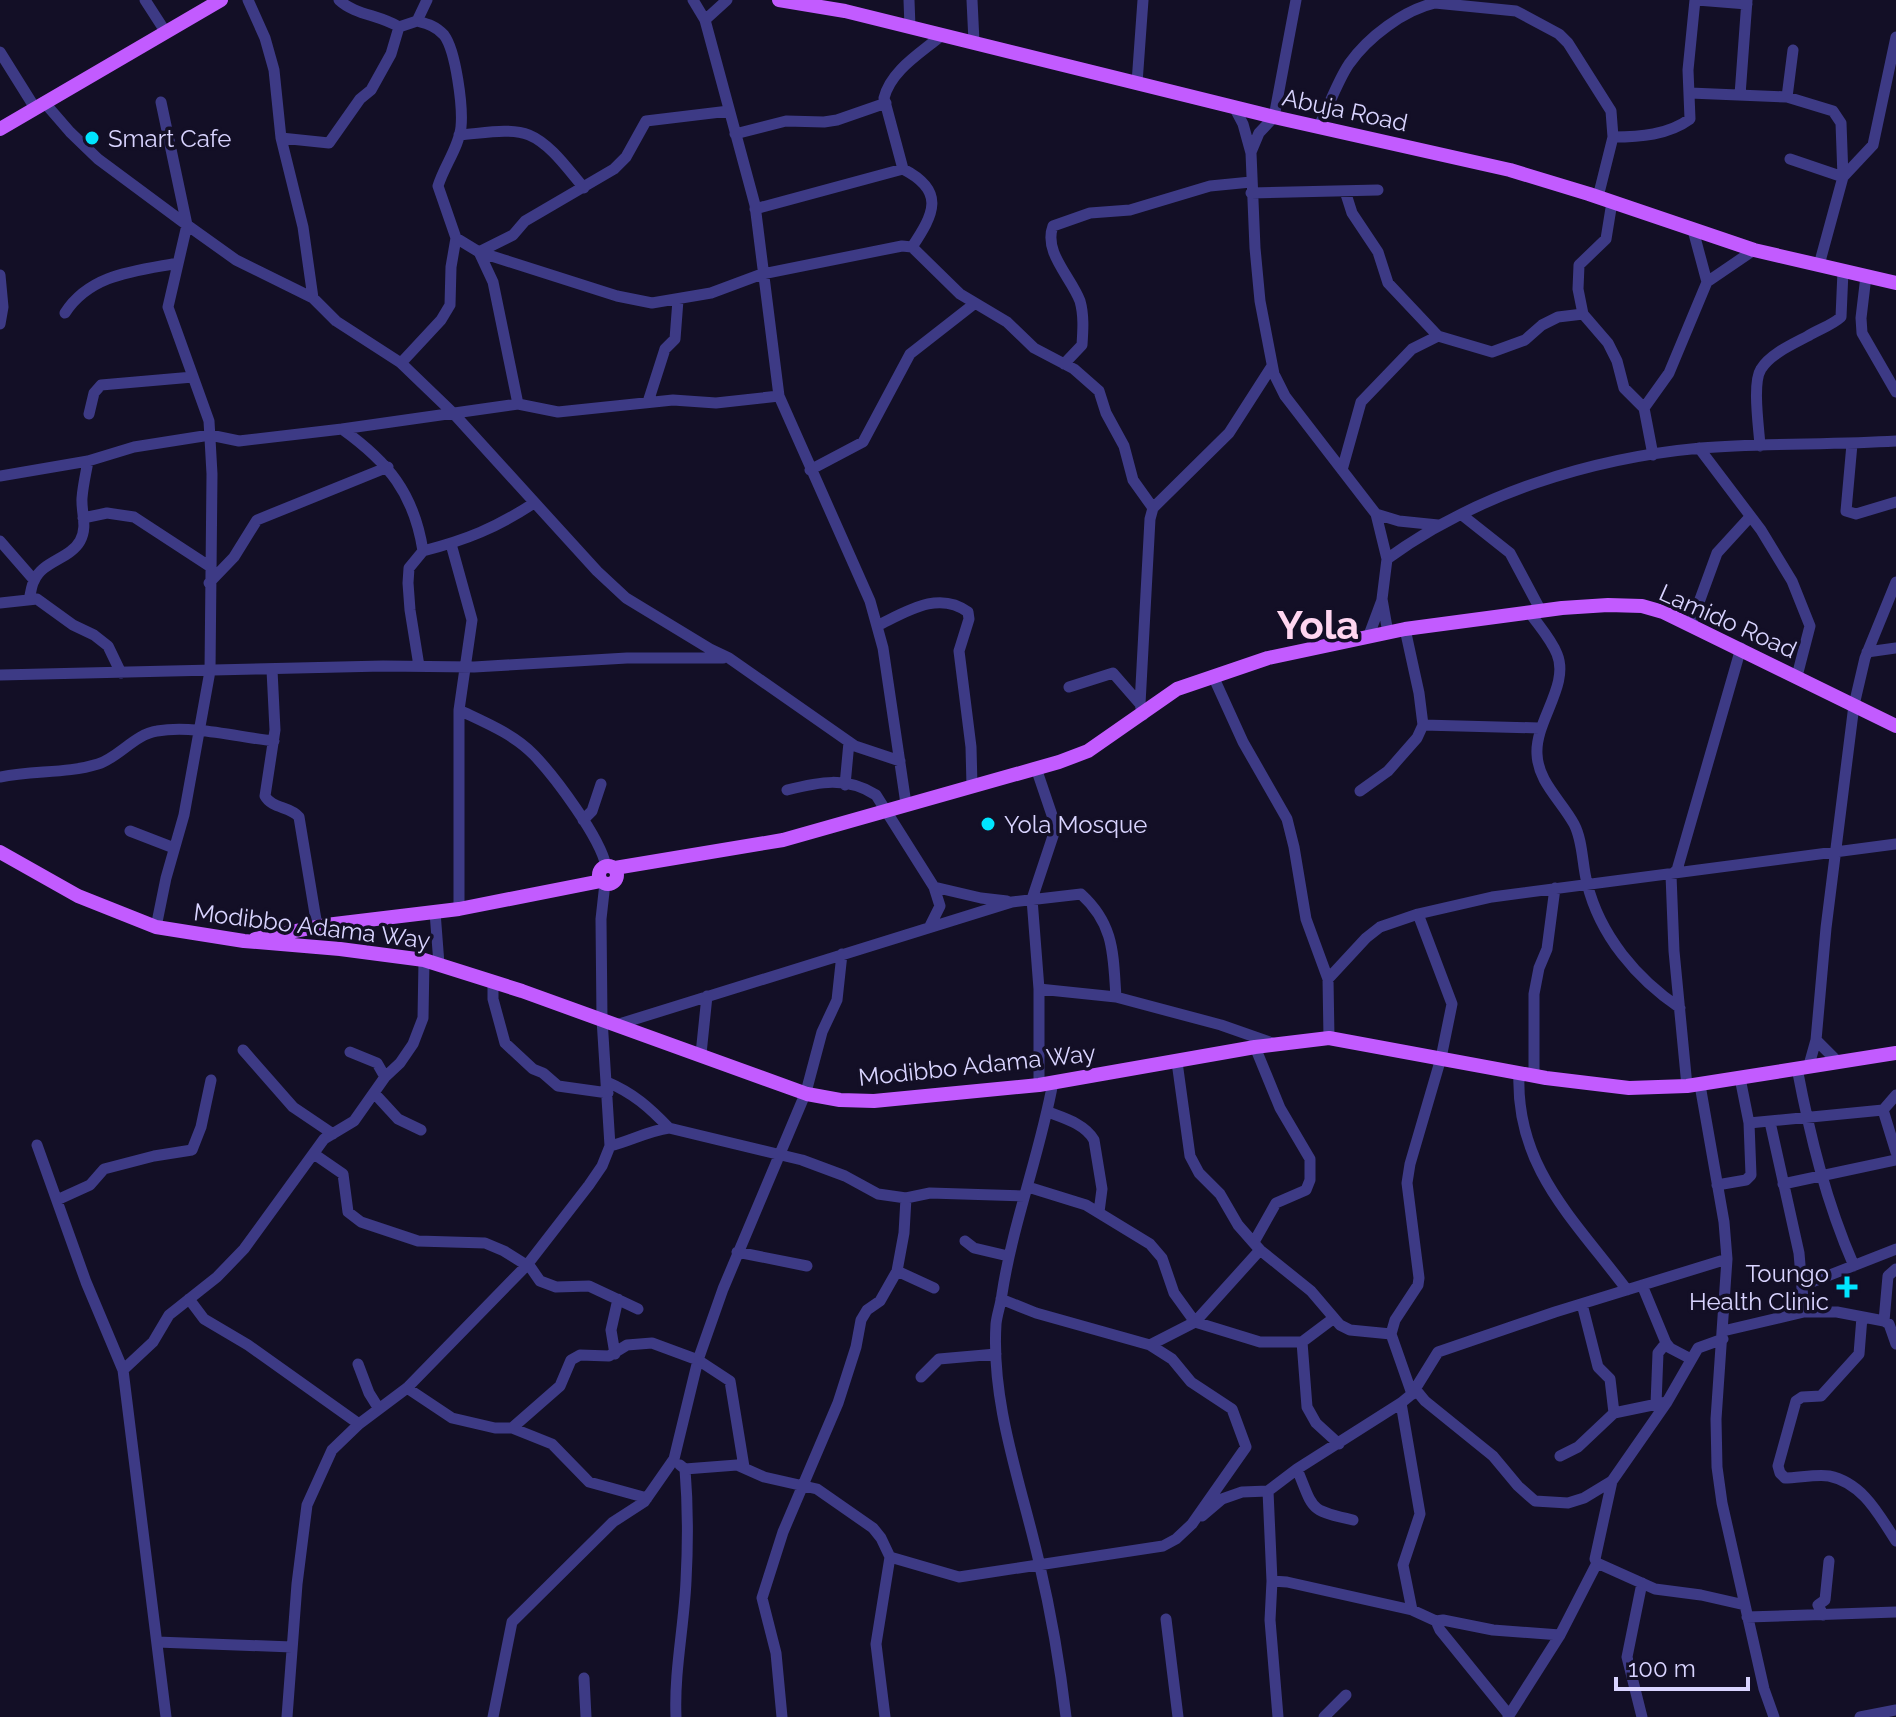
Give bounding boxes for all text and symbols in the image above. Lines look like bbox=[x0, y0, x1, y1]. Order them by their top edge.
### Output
street label: Abuja Road bbox=[1280, 83, 1410, 137]
place label: Smart Cafe bbox=[108, 124, 231, 153]
marker: Smart Cafe bbox=[83, 129, 101, 147]
street label: Lamido Road bbox=[1655, 578, 1801, 664]
district label: Yola bbox=[1277, 601, 1359, 648]
place label: Yola Mosque bbox=[1004, 810, 1147, 839]
marker: Yola Mosque bbox=[979, 815, 997, 833]
street label: Modibbo Adama Way bbox=[192, 897, 432, 955]
street label: Modibbo Adama Way bbox=[857, 1038, 1097, 1092]
place label: Toungo Health Clinic bbox=[1689, 1259, 1829, 1316]
marker: Toungo Health Clinic bbox=[1836, 1276, 1858, 1298]
scale bar bbox=[1616, 1641, 1748, 1691]
text: 100 m bbox=[1628, 1654, 1696, 1683]

